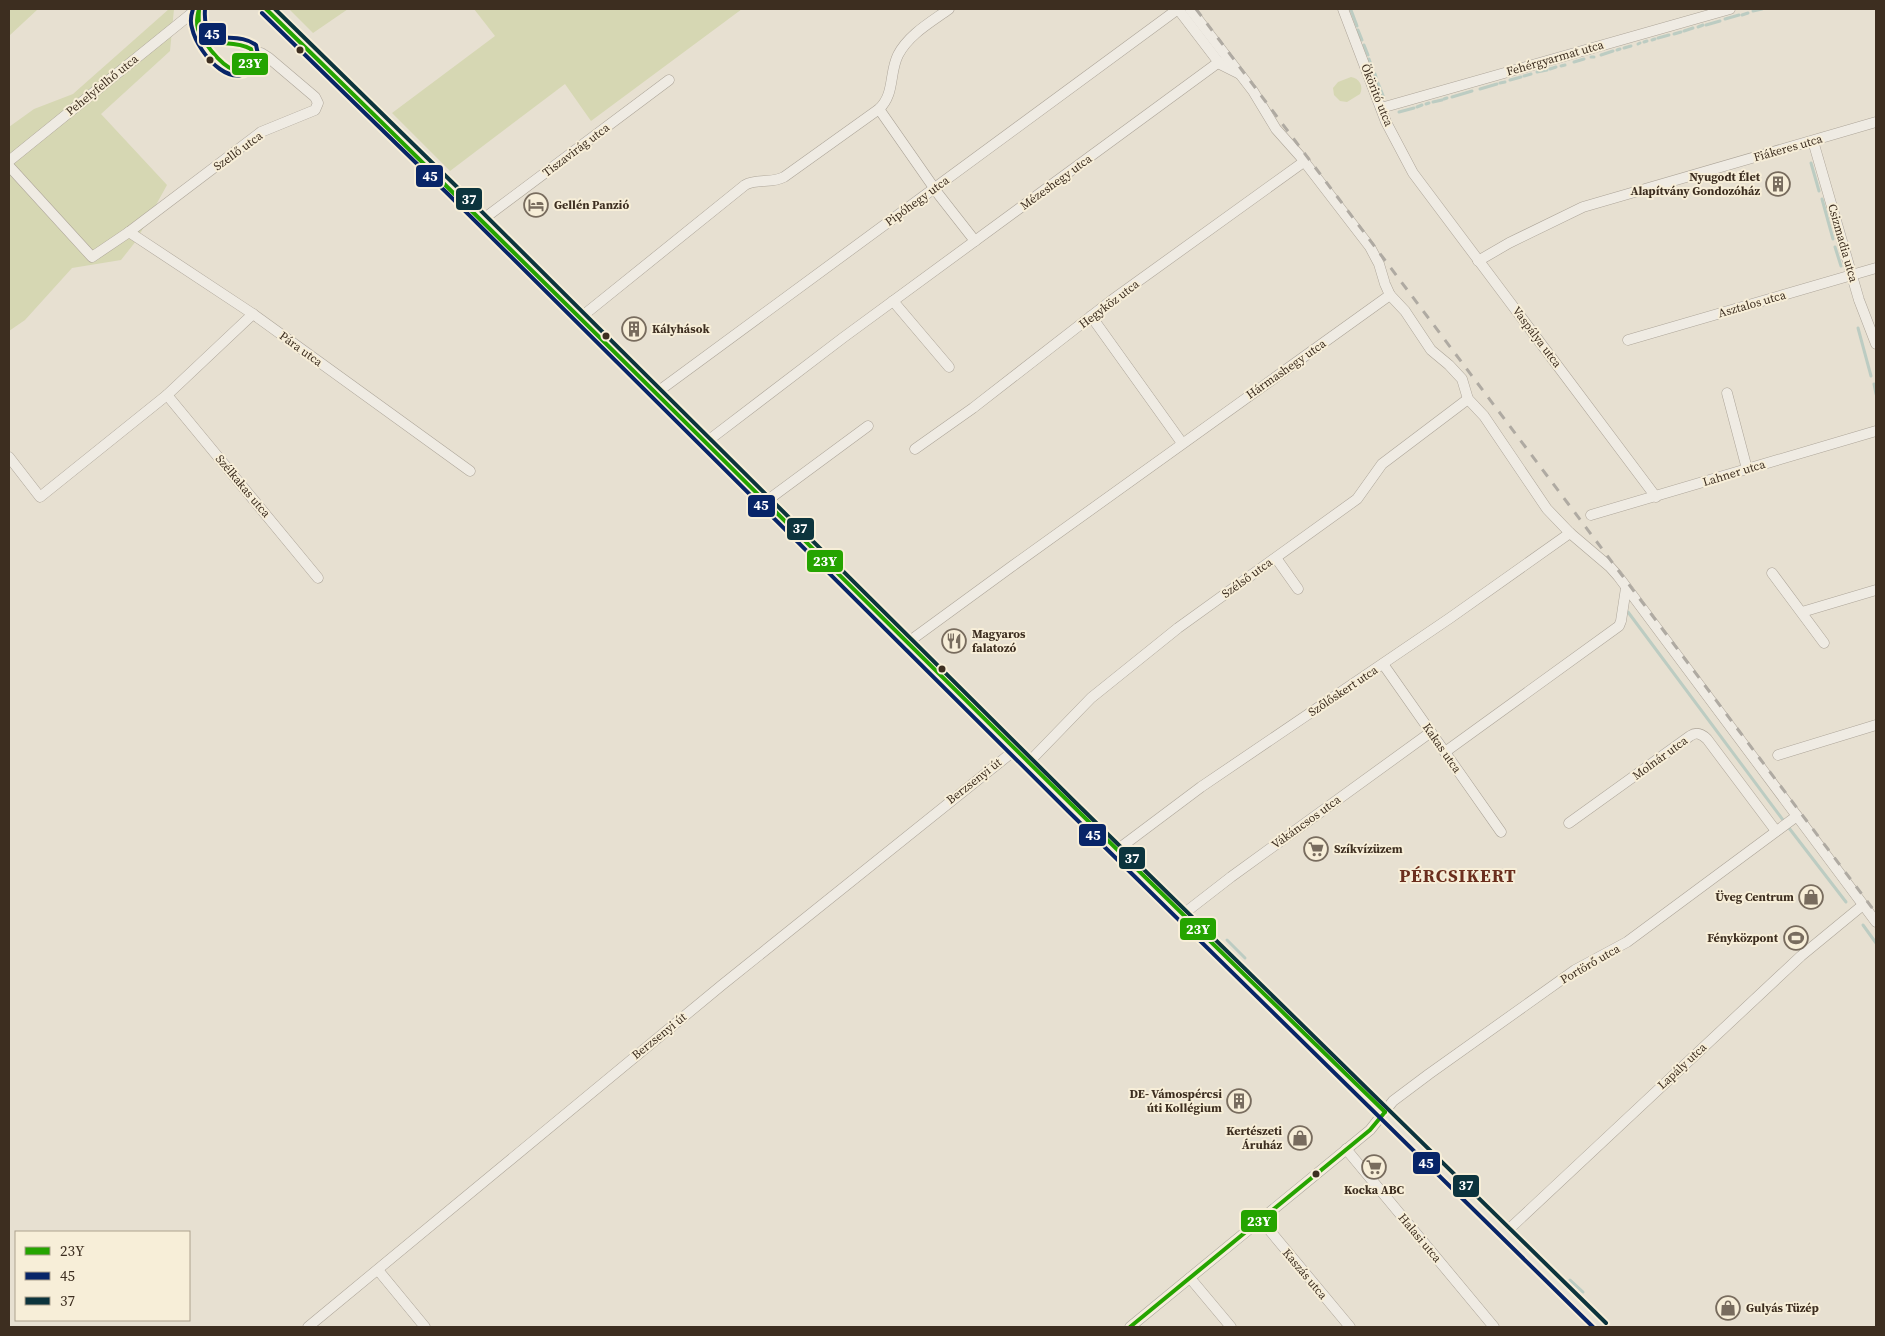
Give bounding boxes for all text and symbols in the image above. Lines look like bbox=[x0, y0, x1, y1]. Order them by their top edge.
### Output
line badge: 45 bbox=[198, 22, 227, 46]
text: 45 bbox=[204, 24, 220, 44]
street label: Fehérgyarmat utca bbox=[1504, 36, 1606, 80]
unlabelled marker bbox=[295, 45, 305, 55]
street label: Pehelyfelhő utca bbox=[62, 50, 142, 119]
line badge: 23Y bbox=[231, 52, 269, 76]
text: 23Y bbox=[238, 53, 262, 73]
unlabelled marker bbox=[205, 55, 215, 65]
street label: Ököritó utca bbox=[1357, 61, 1397, 130]
street label: Tiszavirág utca bbox=[539, 119, 613, 180]
street label: Szellő utca bbox=[210, 127, 266, 174]
street label: Fiákeres utca bbox=[1752, 130, 1825, 165]
street label: Mézeshegy utca bbox=[1017, 150, 1096, 213]
line badge: 45 bbox=[415, 164, 444, 188]
text: 45 bbox=[422, 166, 438, 186]
place label: Nyugodt Élet Alapítvány Gondozóház bbox=[1630, 169, 1761, 199]
building icon: Nyugodt Élet Alapítvány Gondozóház bbox=[1765, 171, 1791, 197]
street label: Pipóhegy utca bbox=[882, 172, 953, 230]
line badge: 37 bbox=[455, 187, 483, 211]
text: 37 bbox=[461, 189, 477, 209]
hotel icon: Gellén Panzió bbox=[523, 192, 549, 218]
place label: Gellén Panzió bbox=[554, 197, 629, 213]
street label: Csizmadia utca bbox=[1824, 202, 1862, 285]
street label: Hegyköz utca bbox=[1076, 276, 1143, 332]
street label: Asztalos utca bbox=[1716, 286, 1789, 321]
street label: Vaspálya utca bbox=[1509, 303, 1566, 372]
building icon: Kályhások bbox=[621, 316, 647, 342]
place label: Kályhások bbox=[652, 321, 710, 337]
street label: Pára utca bbox=[276, 328, 327, 371]
unlabelled marker bbox=[601, 331, 611, 341]
street label: Hármashegy utca bbox=[1243, 335, 1330, 402]
street label: Szélkakas utca bbox=[212, 451, 275, 521]
street label: Lahner utca bbox=[1701, 456, 1768, 490]
line badge: 45 bbox=[747, 494, 776, 518]
text: 45 bbox=[753, 495, 769, 515]
line badge: 37 bbox=[786, 517, 815, 541]
text: 37 bbox=[792, 518, 808, 538]
line badge: 23Y bbox=[806, 549, 844, 573]
text: 23Y bbox=[813, 551, 837, 571]
street label: Szélső utca bbox=[1219, 554, 1276, 602]
place label: Magyaros falatozó bbox=[972, 626, 1026, 656]
restaurant icon: Magyaros falatozó bbox=[941, 628, 967, 654]
street label: Szőlőskert utca bbox=[1305, 661, 1382, 720]
unlabelled marker bbox=[937, 664, 947, 674]
street label: Kakas utca bbox=[1419, 720, 1466, 777]
street label: Molnár utca bbox=[1629, 732, 1692, 783]
street label: Berzsenyi út bbox=[943, 754, 1005, 808]
street label: Vákáncsos utca bbox=[1268, 791, 1344, 852]
line badge: 45 bbox=[1078, 823, 1107, 847]
text: 45 bbox=[1085, 825, 1101, 845]
supermarket icon: Szíkvízüzem bbox=[1303, 836, 1329, 862]
place label: Szíkvízüzem bbox=[1334, 841, 1403, 857]
line badge: 37 bbox=[1118, 846, 1146, 870]
text: 37 bbox=[1124, 848, 1140, 868]
district label: PÉRCSIKERT bbox=[1399, 863, 1517, 888]
shop icon: Üveg Centrum bbox=[1798, 884, 1824, 910]
place label: Üveg Centrum bbox=[1715, 889, 1794, 905]
line badge: 23Y bbox=[1179, 917, 1217, 941]
text: 23Y bbox=[1186, 919, 1210, 939]
sports icon: Fényközpont bbox=[1783, 925, 1809, 951]
place label: Fényközpont bbox=[1707, 930, 1779, 946]
street label: Portörő utca bbox=[1557, 940, 1624, 988]
street label: Berzsenyi út bbox=[628, 1009, 690, 1063]
street label: Lapály utca bbox=[1654, 1039, 1711, 1093]
place label: DE- Vámospércsi úti Kollégium bbox=[1130, 1086, 1222, 1116]
building icon: DE- Vámospércsi úti Kollégium bbox=[1226, 1088, 1252, 1114]
place label: Kertészeti Áruház bbox=[1226, 1123, 1282, 1153]
shop icon: Kertészeti Áruház bbox=[1287, 1125, 1313, 1151]
line badge: 45 bbox=[1412, 1151, 1441, 1175]
text: 45 bbox=[1418, 1153, 1434, 1173]
supermarket icon: Kocka ABC bbox=[1361, 1154, 1387, 1180]
unlabelled marker bbox=[1311, 1169, 1321, 1179]
line badge: 37 bbox=[1452, 1174, 1480, 1198]
text: 37 bbox=[1458, 1175, 1474, 1195]
place label: Kocka ABC bbox=[1344, 1182, 1405, 1198]
line badge: 23Y bbox=[1240, 1209, 1278, 1233]
street label: Halasi utca bbox=[1395, 1210, 1446, 1267]
text: 23Y bbox=[1247, 1211, 1271, 1231]
legend bbox=[15, 1231, 190, 1321]
text: 23Y bbox=[60, 1240, 85, 1261]
street label: Kaszás utca bbox=[1279, 1245, 1332, 1303]
text: 45 bbox=[60, 1265, 75, 1286]
text: 37 bbox=[60, 1290, 75, 1311]
shop icon: Gulyás Tüzép bbox=[1715, 1295, 1741, 1321]
place label: Gulyás Tüzép bbox=[1746, 1300, 1819, 1316]

